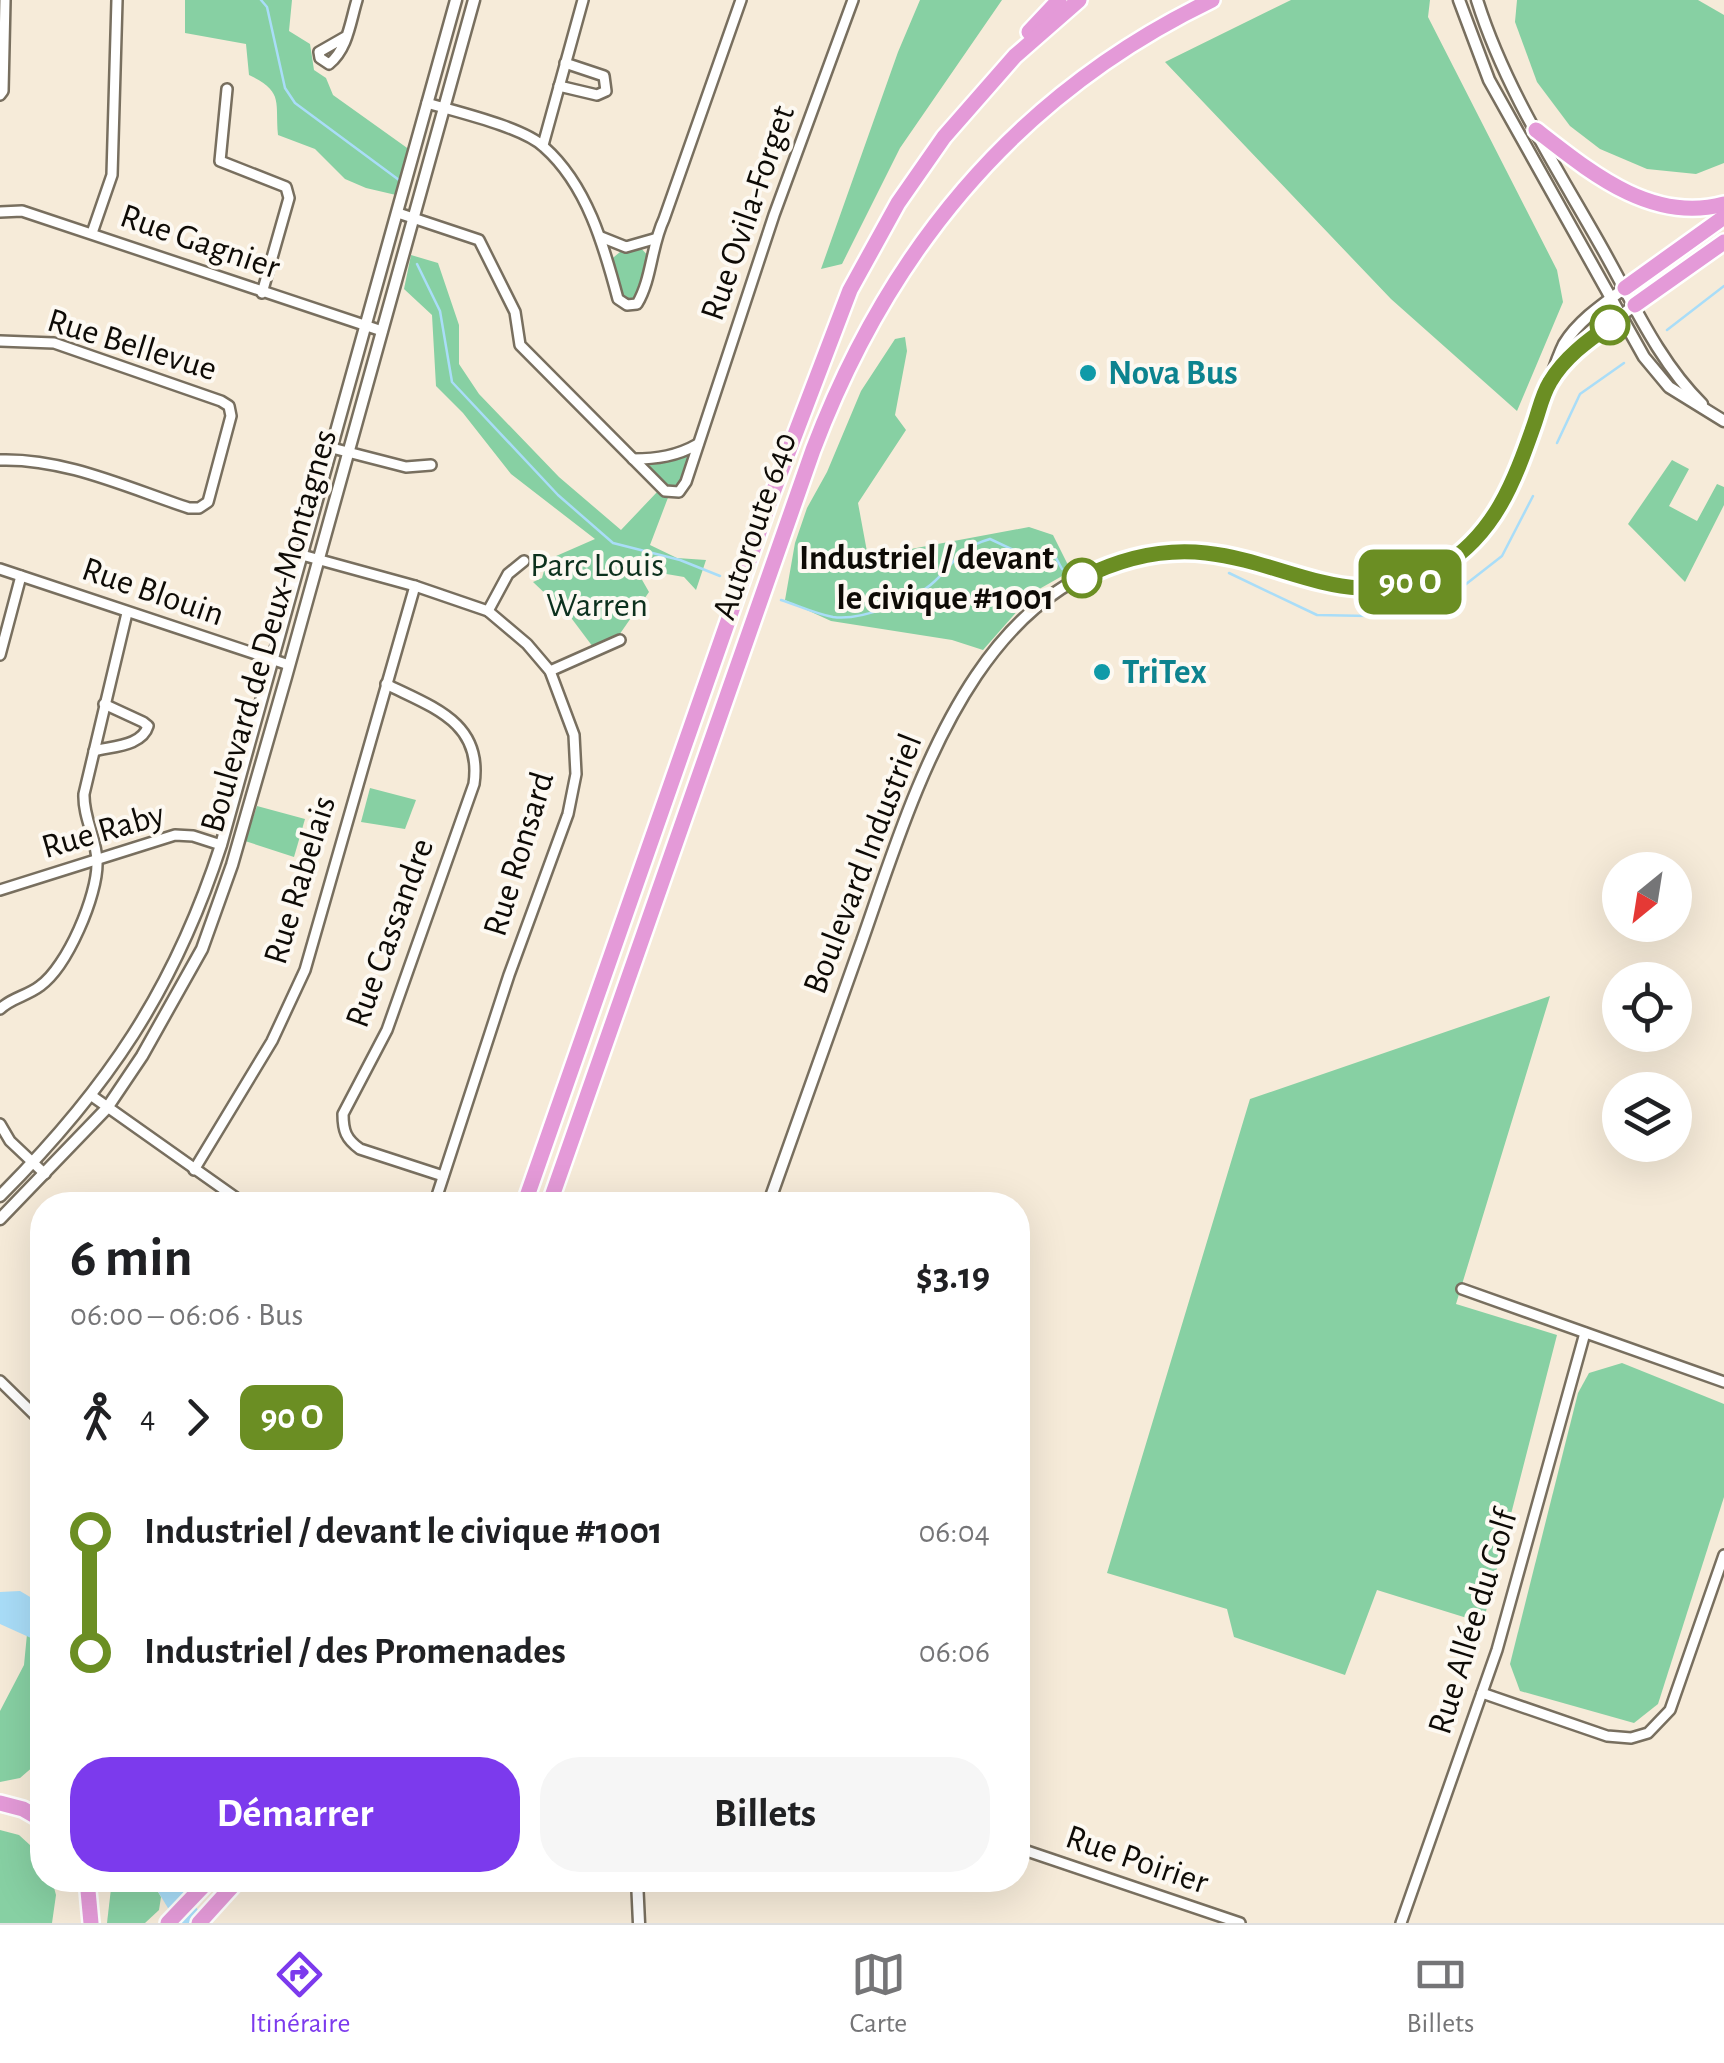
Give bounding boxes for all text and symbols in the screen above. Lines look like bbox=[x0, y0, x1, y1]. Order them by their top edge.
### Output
street label: Rue Ovila-Forget bbox=[695, 101, 801, 325]
street label: Rue Gagnier bbox=[116, 198, 285, 286]
street label: Rue Bellevue bbox=[43, 303, 221, 387]
unlabelled marker bbox=[1591, 306, 1629, 344]
place label: Nova Bus bbox=[1108, 356, 1238, 391]
marker: Nova Bus bbox=[1077, 362, 1099, 384]
street label: Boulevard de Deux-Montagnes bbox=[195, 426, 343, 836]
street label: Autoroute 640 bbox=[707, 428, 803, 624]
place label: Industriel / devant le civique #1001 bbox=[799, 541, 1054, 616]
park label: Parc Louis Warren bbox=[530, 548, 664, 623]
line badge: 90 O bbox=[1340, 550, 1480, 614]
street label: Rue Blouin bbox=[78, 551, 228, 633]
marker: Industriel / devant le civique #1001 bbox=[1063, 559, 1101, 597]
text: 90 O bbox=[1379, 565, 1441, 600]
place label: TriTex bbox=[1122, 655, 1207, 690]
marker: TriTex bbox=[1091, 661, 1113, 683]
street label: Boulevard Industriel bbox=[797, 729, 929, 999]
street label: Rue Ronsard bbox=[477, 768, 561, 940]
street label: Rue Rabelais bbox=[258, 792, 342, 968]
street label: Rue Raby bbox=[38, 797, 168, 865]
street label: Rue Cassandre bbox=[340, 834, 440, 1032]
north arrow bbox=[1602, 852, 1692, 942]
map controls bbox=[1602, 852, 1692, 1162]
button: locate bbox=[1602, 962, 1692, 1052]
button: layers bbox=[1602, 1072, 1692, 1162]
text: 6 min bbox=[70, 1231, 193, 1286]
text: $3.19 bbox=[916, 1258, 990, 1296]
text: 06:00 – 06:06 · Bus bbox=[70, 1299, 303, 1331]
icon: walk bbox=[70, 1390, 125, 1445]
icon: forward bbox=[170, 1390, 225, 1445]
text: 90 O bbox=[260, 1400, 323, 1435]
text: 4 bbox=[140, 1401, 155, 1433]
street label: Rue Allée du Golf bbox=[1422, 1503, 1524, 1738]
text: Industriel / devant le civique #1001 bbox=[144, 1513, 663, 1551]
text: 06:04 bbox=[918, 1516, 990, 1548]
text: Industriel / des Promenades bbox=[144, 1633, 566, 1671]
text: 06:06 bbox=[919, 1636, 990, 1668]
button: Démarrer bbox=[70, 1757, 520, 1872]
button: Billets bbox=[540, 1757, 990, 1872]
street label: Rue Poirier bbox=[1061, 1819, 1213, 1901]
tab: Itinéraire bbox=[250, 1947, 350, 2041]
tab: Carte bbox=[850, 1947, 907, 2041]
tab: Billets bbox=[1407, 1947, 1474, 2041]

